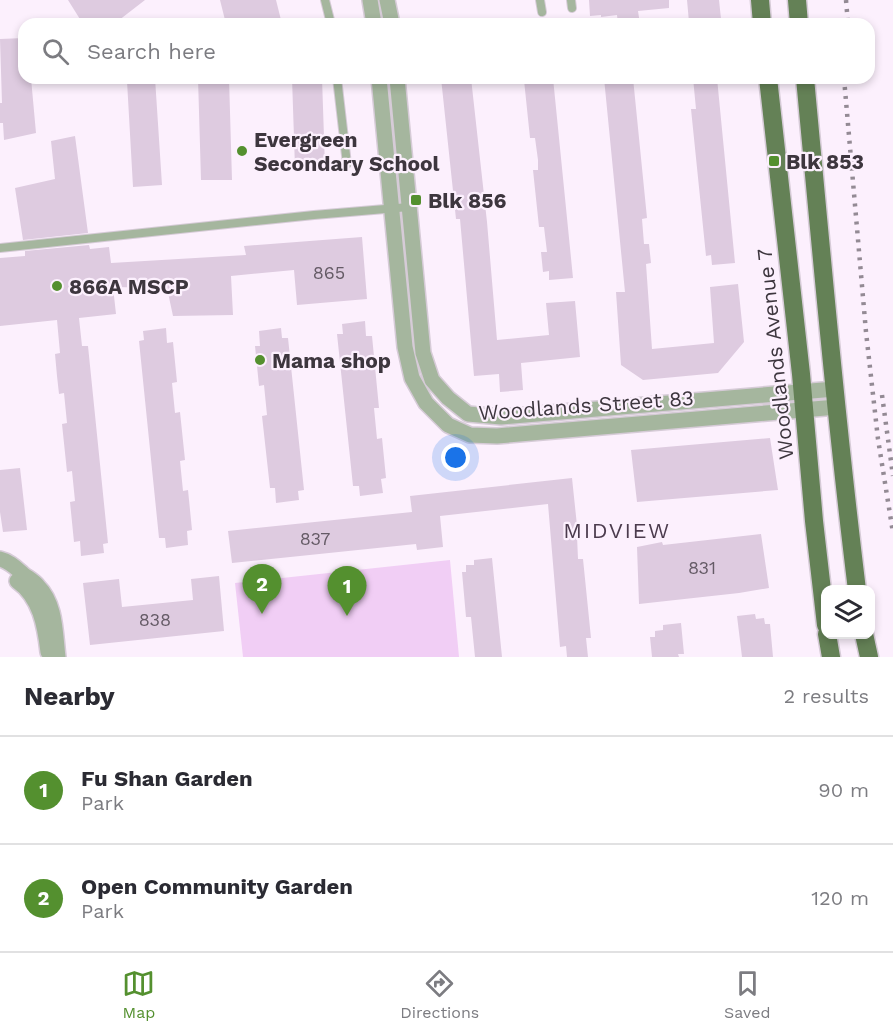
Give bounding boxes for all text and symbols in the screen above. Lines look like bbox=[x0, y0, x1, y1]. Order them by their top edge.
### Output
search box bbox=[18, 18, 875, 84]
icon: search bbox=[39, 35, 72, 68]
text: Search here bbox=[87, 39, 216, 64]
place label: Evergreen Secondary School bbox=[254, 127, 440, 176]
marker: Evergreen Secondary School bbox=[235, 144, 249, 158]
place label: Blk 853 bbox=[786, 149, 864, 174]
marker: Blk 853 bbox=[767, 154, 781, 168]
place label: Blk 856 bbox=[428, 188, 506, 213]
marker: Blk 856 bbox=[409, 193, 423, 207]
street label: Woodlands Avenue 7 bbox=[751, 247, 799, 461]
house number: 865 bbox=[313, 262, 345, 283]
place label: 866A MSCP bbox=[69, 274, 189, 299]
marker: 866A MSCP bbox=[50, 279, 64, 293]
place label: Mama shop bbox=[272, 348, 391, 373]
marker: Mama shop bbox=[253, 353, 267, 367]
street label: Woodlands Street 83 bbox=[478, 385, 694, 425]
your location bbox=[441, 443, 470, 472]
district label: MIDVIEW bbox=[563, 518, 671, 543]
house number: 837 bbox=[300, 528, 330, 549]
house number: 831 bbox=[688, 557, 716, 578]
pin: 2 bbox=[242, 564, 282, 614]
pin: 1 bbox=[328, 566, 366, 616]
map controls bbox=[821, 585, 875, 639]
button: layers bbox=[821, 585, 875, 639]
house number: 838 bbox=[139, 609, 171, 630]
text: Nearby bbox=[24, 681, 115, 711]
text: 2 results bbox=[784, 684, 869, 708]
text: Fu Shan Garden bbox=[81, 766, 253, 791]
text: 1 bbox=[39, 778, 48, 802]
text: 90 m bbox=[818, 778, 869, 802]
text: Park bbox=[81, 791, 124, 815]
text: Open Community Garden bbox=[81, 874, 353, 899]
text: 2 bbox=[38, 886, 49, 910]
text: 120 m bbox=[811, 886, 869, 910]
text: Park bbox=[81, 899, 124, 923]
tab: Map bbox=[122, 967, 155, 1022]
tab: Directions bbox=[400, 967, 479, 1022]
tab: Saved bbox=[724, 967, 771, 1022]

